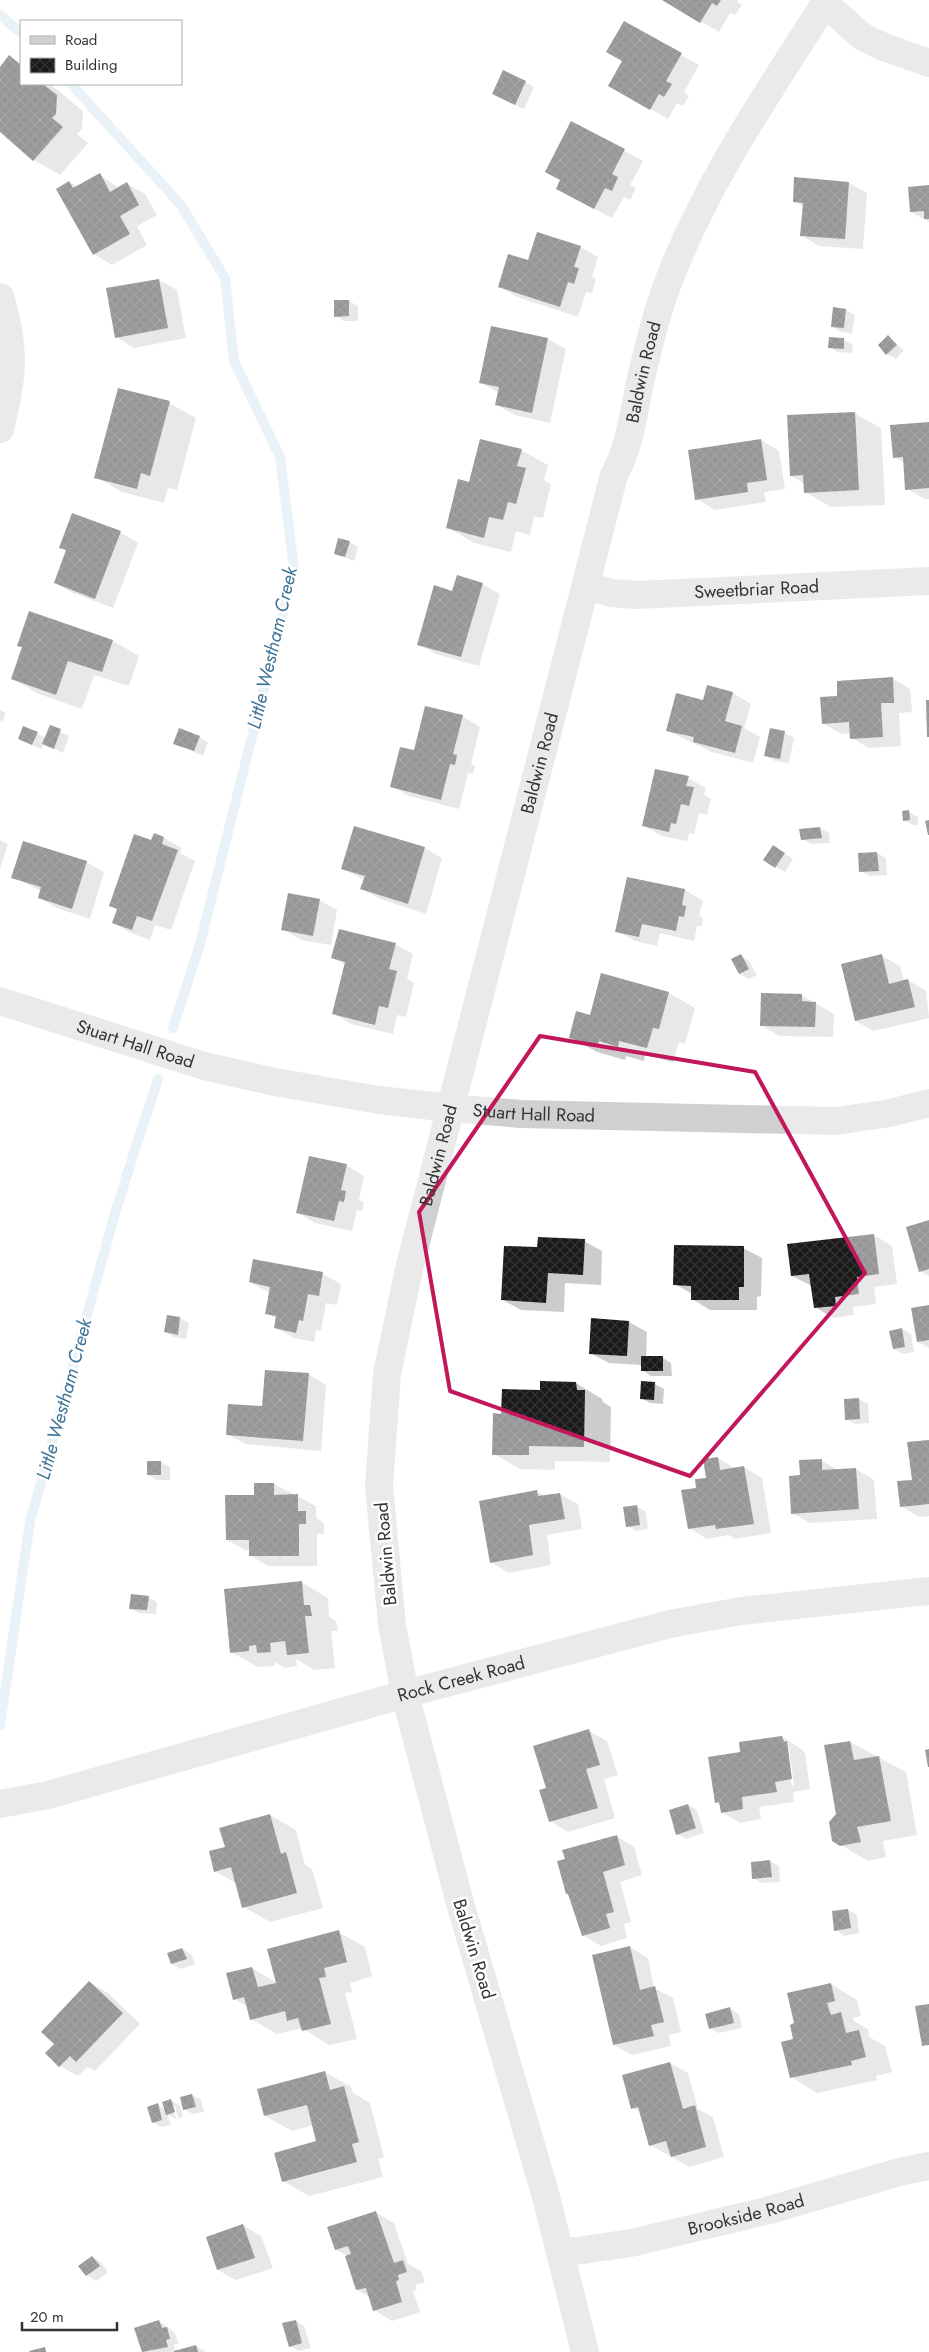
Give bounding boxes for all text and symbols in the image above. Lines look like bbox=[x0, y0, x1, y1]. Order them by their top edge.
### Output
legend bbox=[20, 20, 182, 85]
text: Road bbox=[65, 29, 97, 51]
text: Building bbox=[65, 54, 117, 76]
street label: Baldwin Road bbox=[619, 318, 668, 425]
water label: Little Westham Creek bbox=[240, 563, 304, 732]
street label: Sweetbriar Road bbox=[693, 573, 820, 605]
street label: Baldwin Road bbox=[514, 710, 565, 817]
street label: Stuart Hall Road bbox=[73, 1013, 198, 1075]
street label: Stuart Hall Road bbox=[472, 1097, 595, 1129]
street label: Baldwin Road bbox=[413, 1102, 464, 1209]
water label: Little Westham Creek bbox=[30, 1315, 99, 1482]
street label: Baldwin Road bbox=[369, 1501, 403, 1607]
street label: Rock Creek Road bbox=[394, 1650, 528, 1708]
street label: Baldwin Road bbox=[446, 1896, 502, 2002]
street label: Brookside Road bbox=[685, 2187, 807, 2242]
scale bar bbox=[22, 2300, 118, 2332]
text: 20 m bbox=[30, 2306, 64, 2328]

